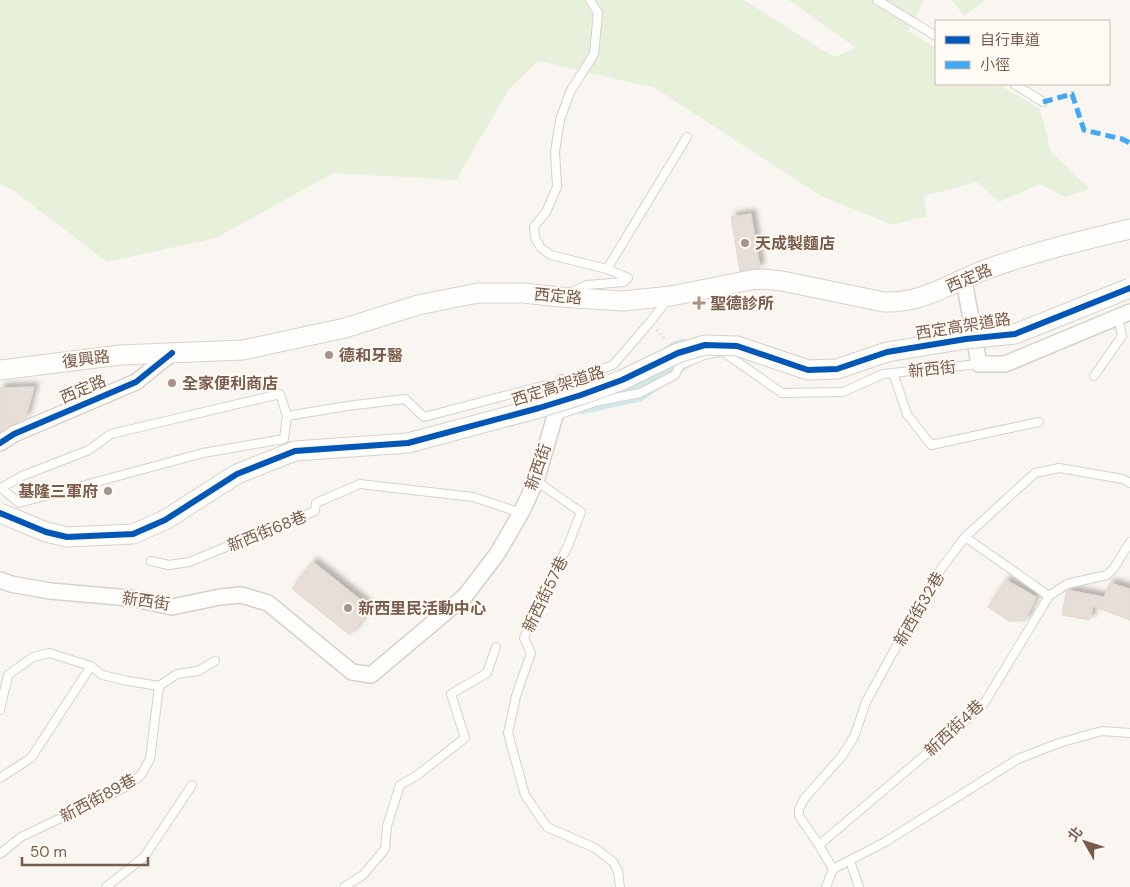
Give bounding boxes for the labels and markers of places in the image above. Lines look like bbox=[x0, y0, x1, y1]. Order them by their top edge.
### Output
place label: 天成製麵店 bbox=[755, 233, 835, 254]
marker: 天成製麵店 bbox=[739, 237, 751, 249]
place label: 聖德診所 bbox=[710, 293, 774, 314]
marker: 聖德診所 bbox=[692, 296, 706, 310]
place label: 德和牙醫 bbox=[339, 345, 403, 366]
marker: 德和牙醫 bbox=[323, 349, 335, 361]
place label: 全家便利商店 bbox=[182, 373, 278, 394]
marker: 全家便利商店 bbox=[166, 377, 178, 389]
place label: 基隆三軍府 bbox=[18, 481, 98, 502]
marker: 基隆三軍府 bbox=[102, 485, 114, 497]
place label: 新西里民活動中心 bbox=[358, 598, 486, 619]
marker: 新西里民活動中心 bbox=[342, 602, 354, 614]

